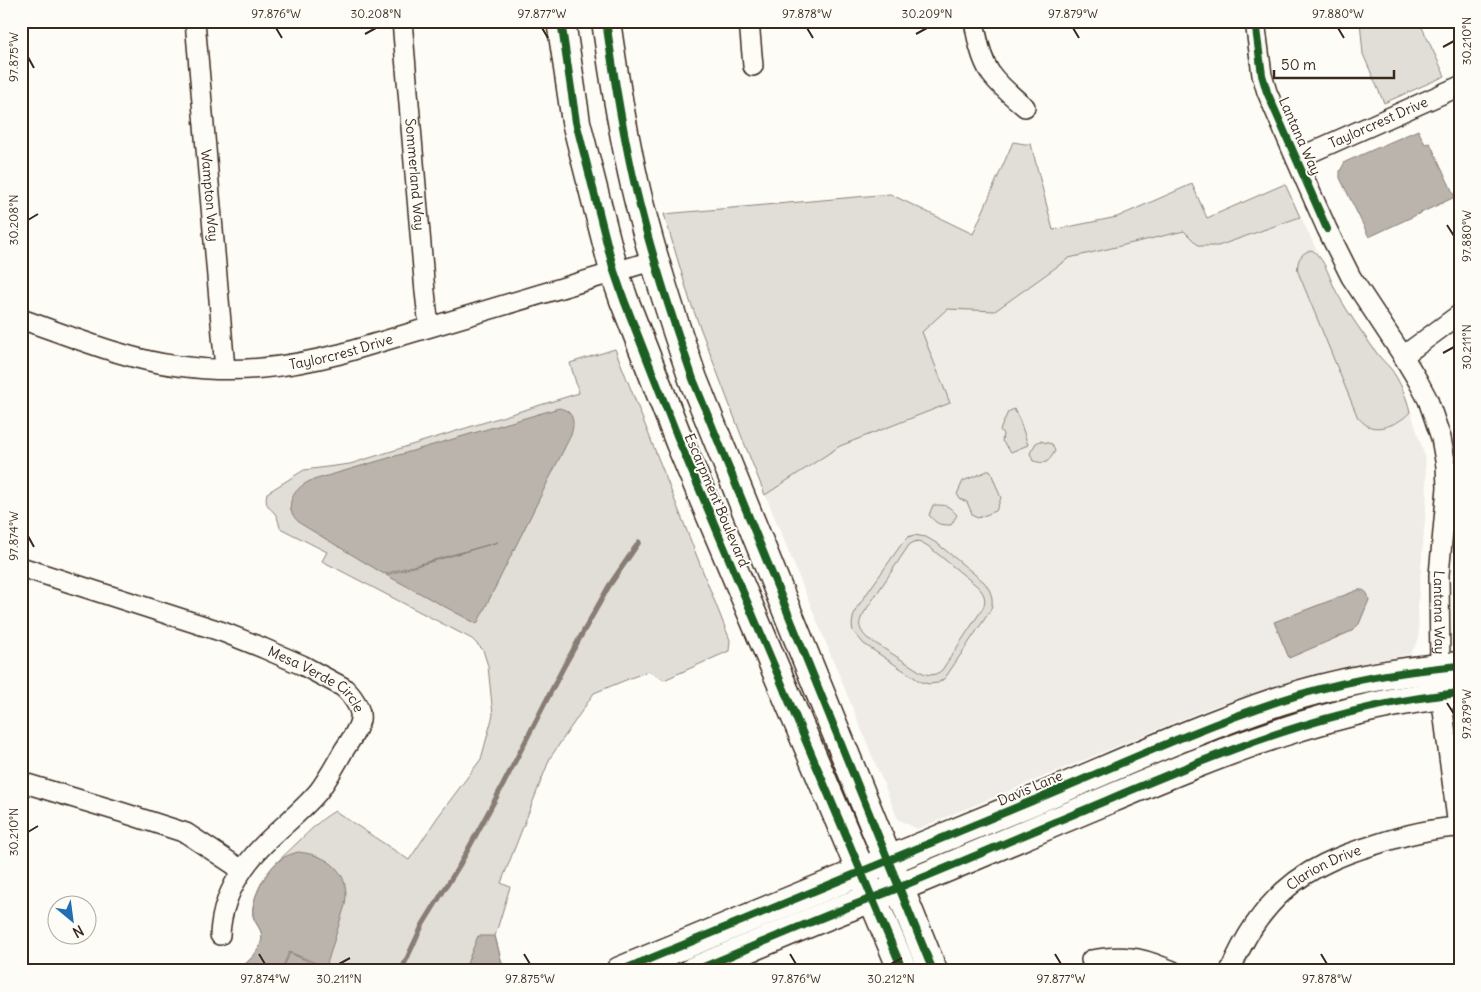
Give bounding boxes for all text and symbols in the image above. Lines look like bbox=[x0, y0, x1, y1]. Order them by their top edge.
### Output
text: 97.876°W bbox=[251, 6, 301, 21]
text: 30.208°N bbox=[351, 6, 401, 21]
text: 97.877°W bbox=[518, 6, 567, 21]
text: 97.878°W bbox=[782, 6, 832, 21]
text: 30.209°N bbox=[902, 6, 952, 21]
text: 97.879°W bbox=[1048, 6, 1098, 21]
text: 97.880°W bbox=[1312, 6, 1364, 21]
text: 30.210°N bbox=[1459, 17, 1474, 65]
text: 97.875°W bbox=[6, 32, 21, 82]
scale bar bbox=[1274, 48, 1394, 80]
text: 50 m bbox=[1281, 55, 1316, 74]
street label: Taylorcrest Drive bbox=[1326, 93, 1431, 152]
street label: Lantana Way bbox=[1275, 94, 1325, 178]
street label: Sommerland Way bbox=[401, 118, 429, 231]
street label: Wampton Way bbox=[197, 148, 223, 242]
text: 30.208°N bbox=[6, 195, 21, 245]
text: 97.880°W bbox=[1459, 210, 1474, 262]
text: 30.211°N bbox=[1459, 324, 1474, 370]
street label: Taylorcrest Drive bbox=[288, 330, 395, 374]
street label: Escarpment Boulevard bbox=[681, 430, 753, 570]
text: 97.874°W bbox=[6, 511, 21, 561]
street label: Lantana Way bbox=[1430, 570, 1449, 654]
street label: Mesa Verde Circle bbox=[265, 642, 368, 715]
text: 97.879°W bbox=[1459, 689, 1474, 739]
street label: Davis Lane bbox=[995, 766, 1065, 810]
text: 30.210°N bbox=[6, 808, 21, 856]
street label: Clarion Drive bbox=[1283, 841, 1363, 894]
north arrow bbox=[48, 894, 98, 944]
text: N bbox=[70, 921, 87, 942]
text: 97.874°W bbox=[240, 971, 290, 986]
text: 30.211°N bbox=[316, 971, 362, 986]
text: 97.875°W bbox=[505, 971, 555, 986]
text: 97.876°W bbox=[771, 971, 821, 986]
text: 30.212°N bbox=[867, 971, 915, 986]
text: 97.877°W bbox=[1037, 971, 1086, 986]
text: 97.878°W bbox=[1302, 971, 1352, 986]

